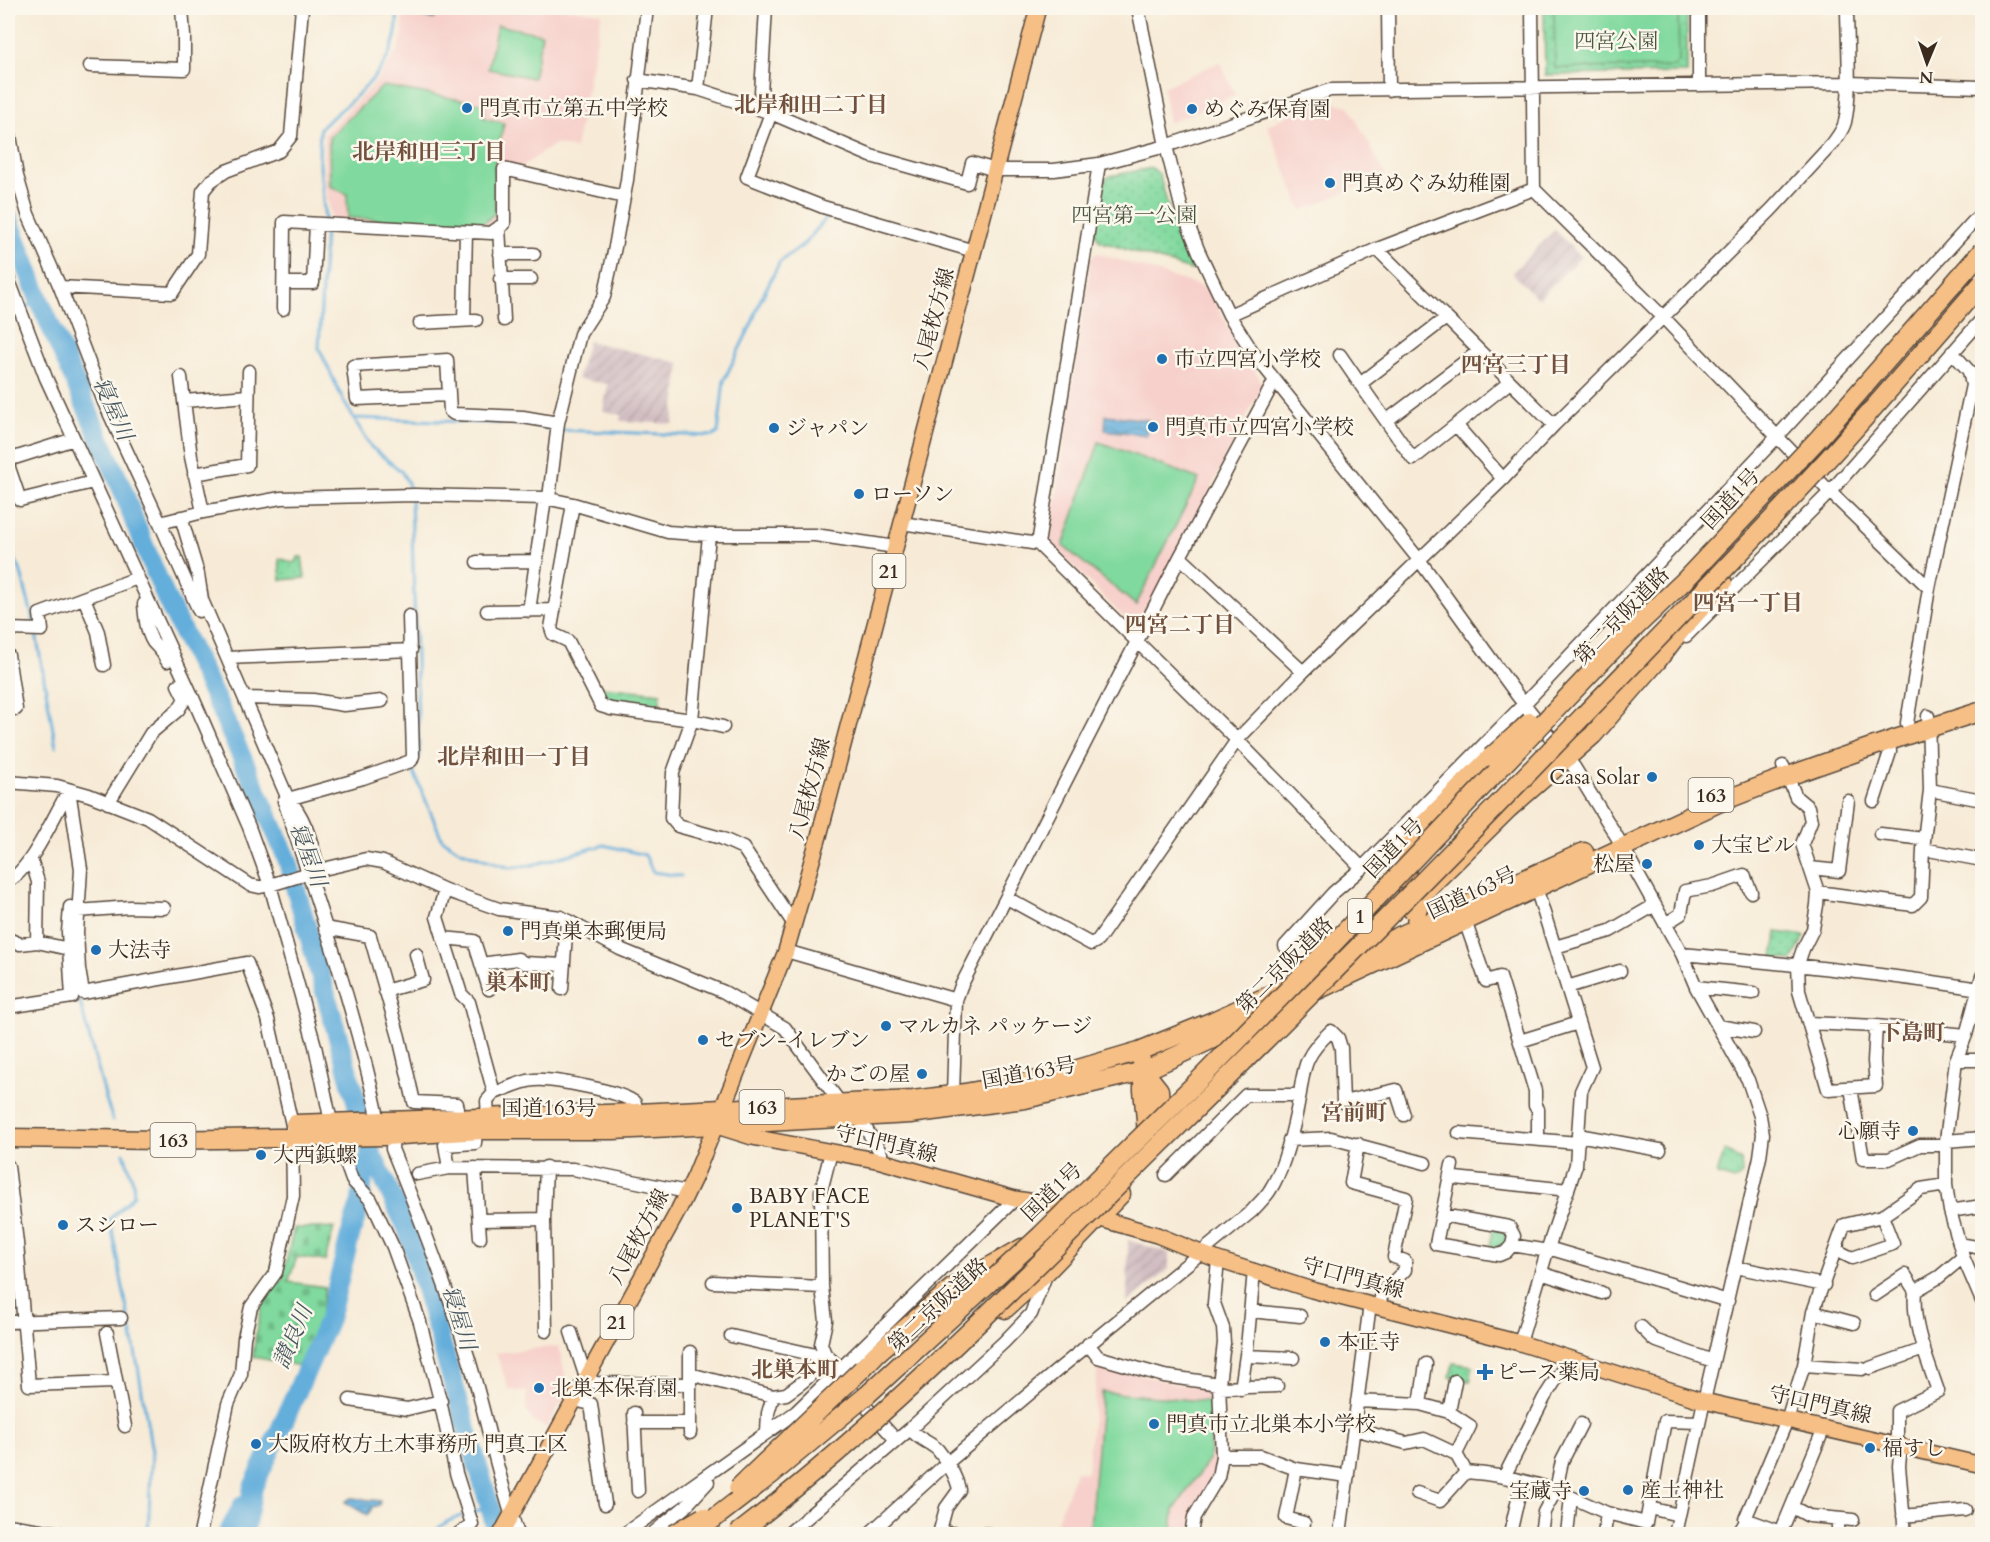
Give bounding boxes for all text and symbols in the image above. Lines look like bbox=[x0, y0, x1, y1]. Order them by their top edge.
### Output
park label: 四宮公園 bbox=[1574, 27, 1658, 56]
north arrow bbox=[1897, 33, 1957, 93]
text: N bbox=[1919, 66, 1934, 88]
district label: 北岸和田二丁目 bbox=[734, 90, 888, 120]
place label: 門真市立第五中学校 bbox=[479, 94, 668, 123]
place label: めぐみ保育園 bbox=[1204, 95, 1330, 124]
marker: 門真市立第五中学校 bbox=[460, 101, 474, 115]
marker: めぐみ保育園 bbox=[1185, 102, 1199, 116]
district label: 北岸和田三丁目 bbox=[352, 137, 506, 167]
place label: 門真めぐみ幼稚園 bbox=[1342, 169, 1510, 198]
marker: 門真めぐみ幼稚園 bbox=[1323, 176, 1337, 190]
park label: 四宮第一公園 bbox=[1071, 201, 1197, 230]
street label: 八尾枚方線 bbox=[906, 265, 962, 373]
place label: 市立四宮小学校 bbox=[1174, 345, 1321, 374]
district label: 四宮三丁目 bbox=[1461, 350, 1571, 380]
marker: 市立四宮小学校 bbox=[1155, 352, 1169, 366]
water label: 寝屋川 bbox=[86, 373, 141, 447]
place label: 門真市立四宮小学校 bbox=[1165, 413, 1354, 442]
place label: ジャパン bbox=[786, 414, 870, 443]
marker: 門真市立四宮小学校 bbox=[1146, 420, 1160, 434]
marker: ジャパン bbox=[767, 421, 781, 435]
street label: 国道1号 bbox=[1695, 462, 1767, 536]
place label: ローソン bbox=[871, 480, 954, 509]
marker: ローソン bbox=[852, 487, 866, 501]
road number: 21 bbox=[872, 554, 906, 588]
street label: 第二京阪道路 bbox=[1568, 561, 1676, 671]
district label: 四宮一丁目 bbox=[1693, 588, 1803, 618]
district label: 四宮二丁目 bbox=[1125, 610, 1235, 640]
street label: 八尾枚方線 bbox=[782, 735, 838, 843]
district label: 北岸和田一丁目 bbox=[437, 742, 591, 772]
place label: Casa Solar bbox=[1549, 763, 1640, 792]
marker: Casa Solar bbox=[1645, 770, 1659, 784]
road number: 163 bbox=[1688, 778, 1734, 812]
street label: 国道1号 bbox=[1358, 811, 1430, 885]
water label: 寝屋川 bbox=[283, 819, 334, 893]
place label: 大宝ビル bbox=[1711, 831, 1795, 860]
marker: 大宝ビル bbox=[1692, 838, 1706, 852]
place label: 松屋 bbox=[1593, 850, 1635, 879]
marker: 松屋 bbox=[1640, 857, 1654, 871]
street label: 国道163号 bbox=[1423, 860, 1521, 926]
road number: 1 bbox=[1348, 899, 1372, 933]
street label: 第二京阪道路 bbox=[1230, 910, 1340, 1020]
place label: 門真巣本郵便局 bbox=[520, 917, 667, 946]
marker: 門真巣本郵便局 bbox=[501, 924, 515, 938]
place label: 大法寺 bbox=[108, 936, 171, 965]
marker: 大法寺 bbox=[89, 943, 103, 957]
district label: 巣本町 bbox=[485, 968, 551, 998]
place label: マルカネ パッケージ bbox=[898, 1012, 1092, 1041]
district label: 下島町 bbox=[1879, 1018, 1945, 1048]
marker: マルカネ パッケージ bbox=[879, 1019, 893, 1033]
place label: セブン-イレブン bbox=[715, 1026, 870, 1055]
marker: セブン-イレブン bbox=[696, 1033, 710, 1047]
street label: 国道163号 bbox=[980, 1050, 1078, 1096]
place label: かごの屋 bbox=[826, 1060, 910, 1089]
marker: かごの屋 bbox=[915, 1067, 929, 1081]
road number: 163 bbox=[740, 1090, 784, 1124]
street label: 国道163号 bbox=[501, 1094, 597, 1123]
district label: 宮前町 bbox=[1321, 1098, 1387, 1128]
place label: 心願寺 bbox=[1838, 1117, 1901, 1146]
street label: 守口門真線 bbox=[832, 1118, 940, 1170]
road number: 163 bbox=[150, 1123, 195, 1157]
marker: 心願寺 bbox=[1906, 1124, 1920, 1138]
place label: 大西鋲螺 bbox=[273, 1141, 357, 1170]
marker: 大西鋲螺 bbox=[254, 1148, 268, 1162]
street label: 国道1号 bbox=[1015, 1156, 1089, 1228]
place label: BABY FACE PLANET'S bbox=[749, 1182, 870, 1235]
street label: 八尾枚方線 bbox=[602, 1184, 676, 1290]
marker: BABY FACE PLANET'S bbox=[730, 1201, 744, 1215]
place label: スシロー bbox=[75, 1211, 159, 1240]
marker: スシロー bbox=[56, 1218, 70, 1232]
street label: 守口門真線 bbox=[1299, 1250, 1407, 1306]
street label: 第二京阪道路 bbox=[882, 1251, 994, 1359]
water label: 寝屋川 bbox=[435, 1282, 484, 1356]
water label: 讃良川 bbox=[266, 1299, 320, 1373]
road number: 21 bbox=[600, 1305, 634, 1339]
place label: 本正寺 bbox=[1337, 1328, 1400, 1357]
marker: 本正寺 bbox=[1318, 1335, 1332, 1349]
district label: 北巣本町 bbox=[751, 1355, 839, 1385]
place label: ピース薬局 bbox=[1497, 1358, 1600, 1387]
marker: ピース薬局 bbox=[1478, 1365, 1492, 1379]
place label: 北巣本保育園 bbox=[551, 1374, 677, 1403]
street label: 守口門真線 bbox=[1766, 1379, 1874, 1431]
marker: 北巣本保育園 bbox=[532, 1381, 546, 1395]
place label: 門真市立北巣本小学校 bbox=[1166, 1410, 1376, 1439]
marker: 門真市立北巣本小学校 bbox=[1147, 1417, 1161, 1431]
place label: 大阪府枚方土木事務所 門真工区 bbox=[268, 1430, 568, 1459]
place label: 福すし bbox=[1882, 1434, 1945, 1463]
marker: 大阪府枚方土木事務所 門真工区 bbox=[249, 1437, 263, 1451]
marker: 福すし bbox=[1863, 1441, 1877, 1455]
place label: 産土神社 bbox=[1640, 1476, 1724, 1505]
place label: 宝蔵寺 bbox=[1509, 1477, 1572, 1506]
marker: 産土神社 bbox=[1621, 1483, 1635, 1497]
marker: 宝蔵寺 bbox=[1577, 1484, 1591, 1498]

